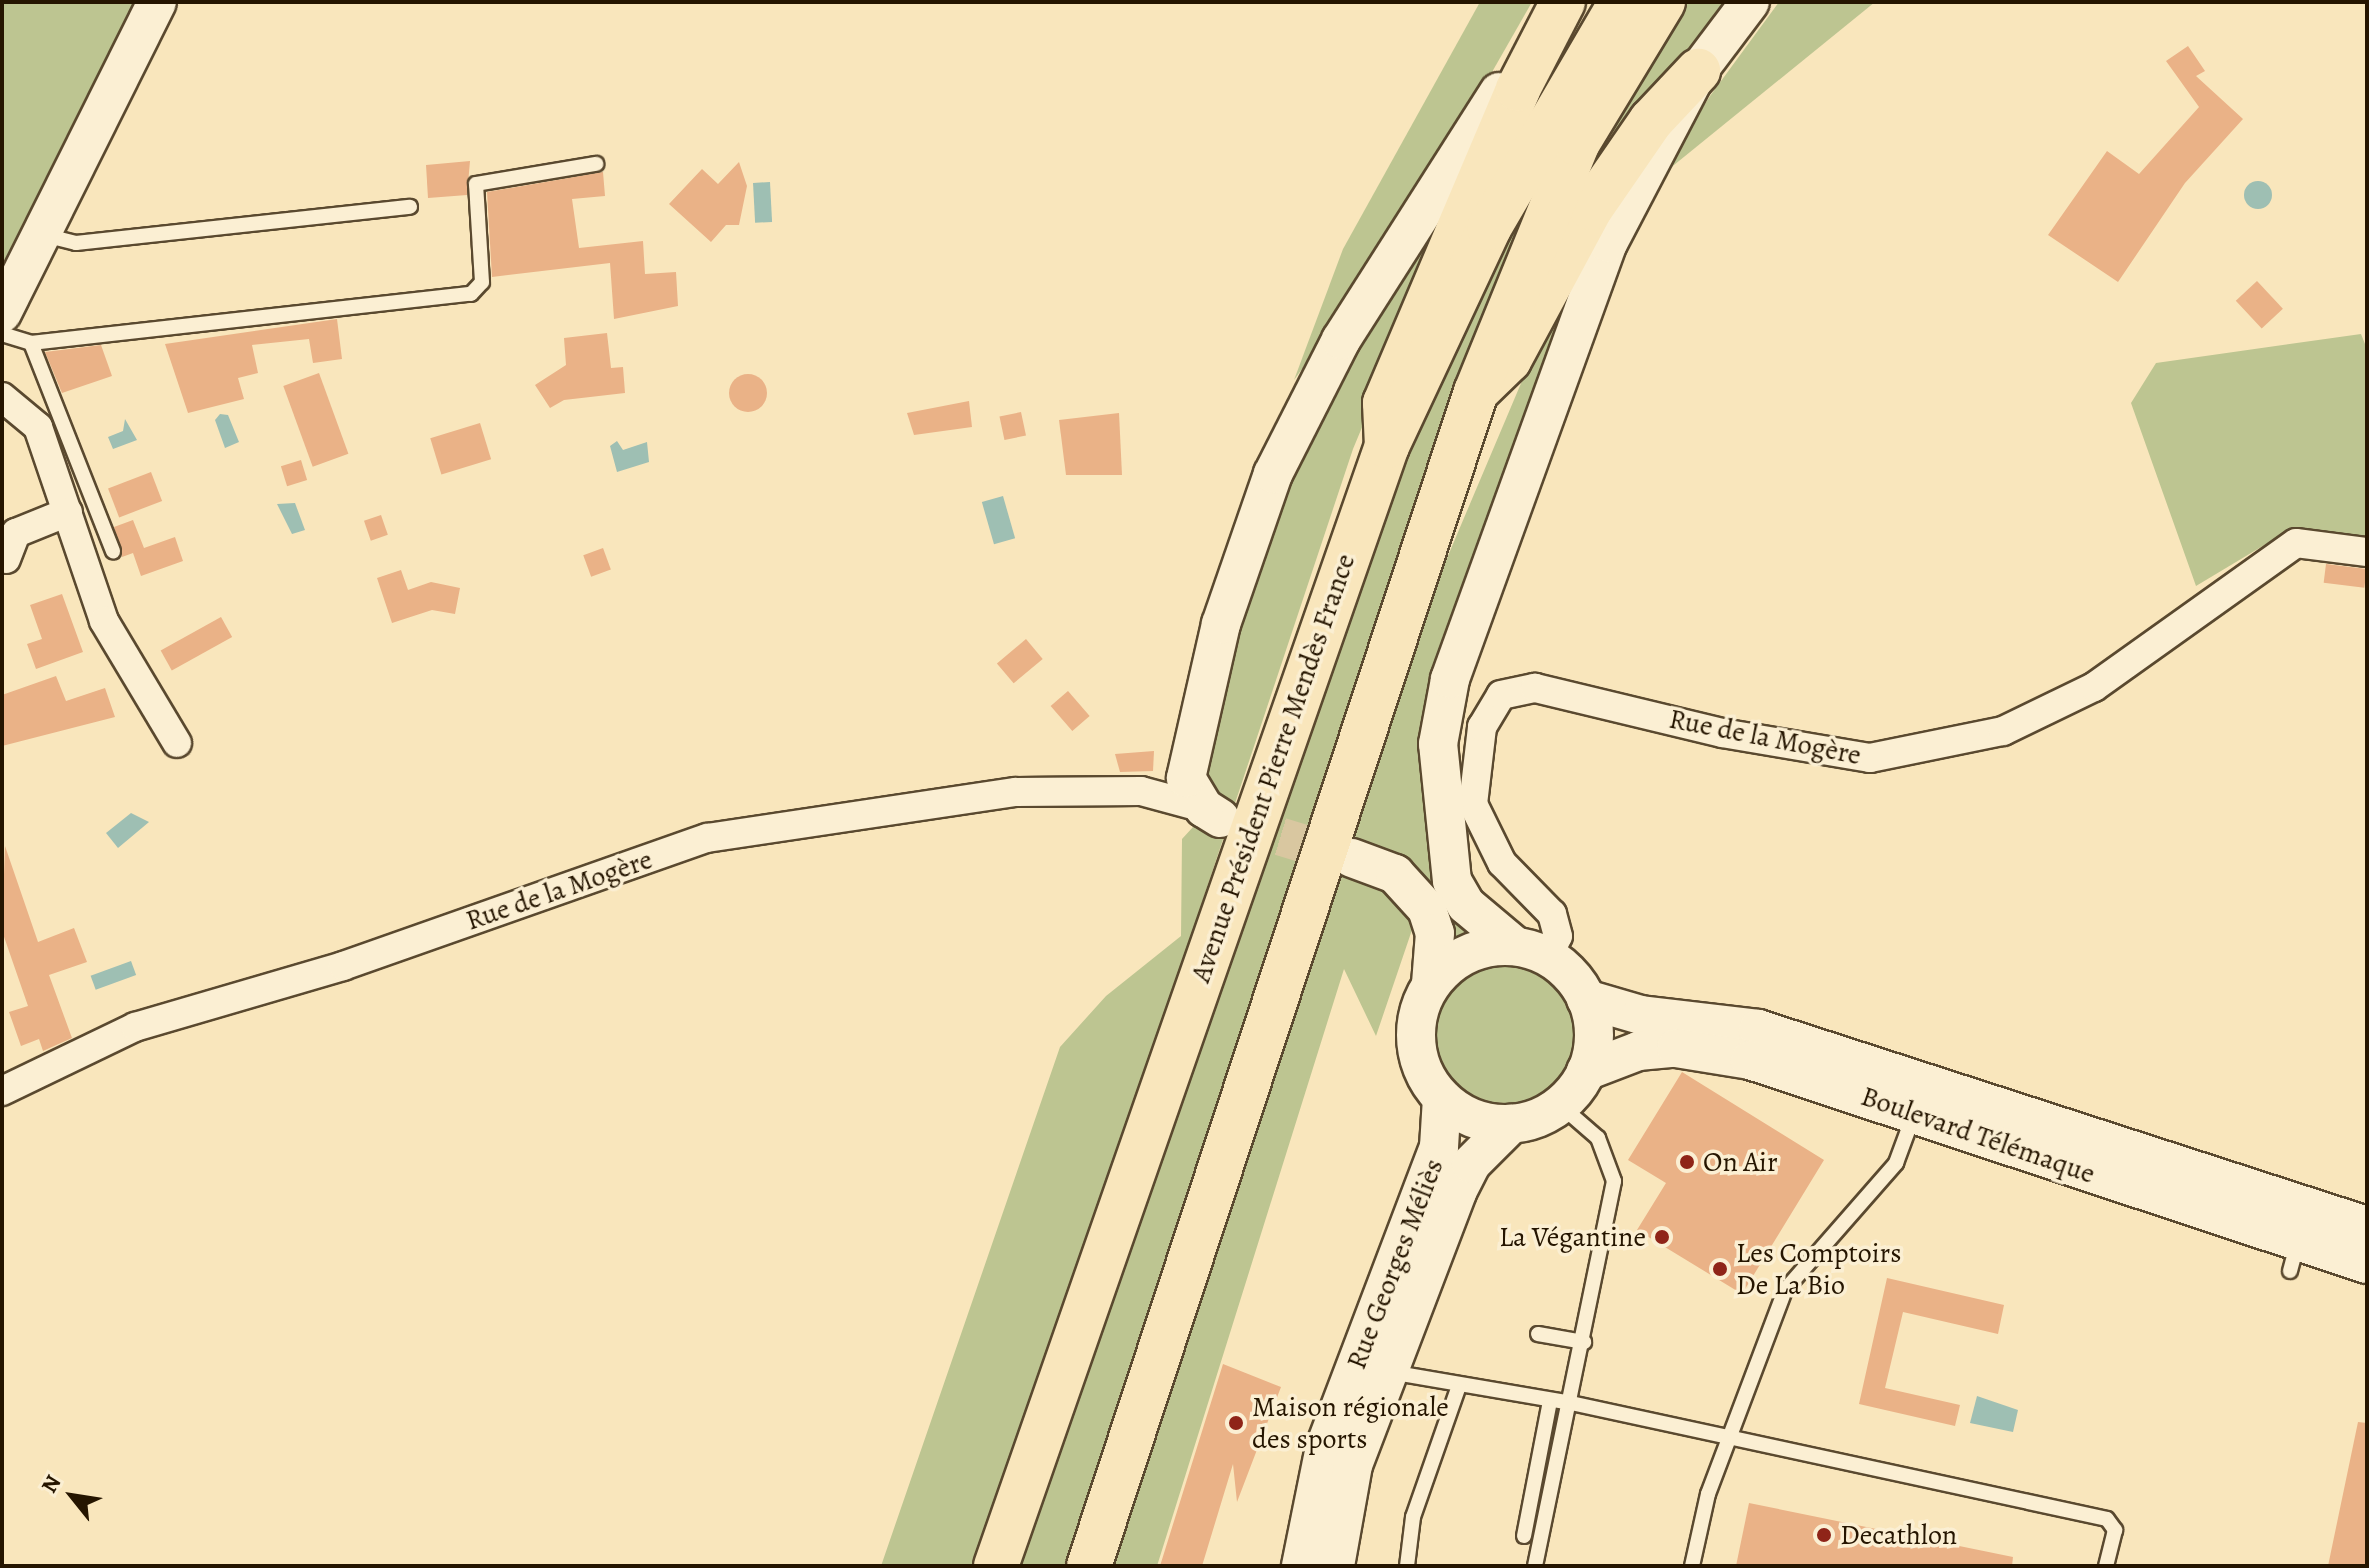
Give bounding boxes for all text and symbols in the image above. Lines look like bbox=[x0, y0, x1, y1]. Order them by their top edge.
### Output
street label: Avenue Président Pierre Mendès France bbox=[1184, 549, 1362, 987]
street label: Rue de la Mogère bbox=[1666, 702, 1864, 772]
street label: Rue de la Mogère bbox=[461, 842, 657, 938]
street label: Boulevard Télémaque bbox=[1857, 1079, 2099, 1191]
place label: On Air bbox=[1703, 1145, 1778, 1179]
marker: On Air bbox=[1678, 1153, 1696, 1171]
street label: Rue Georges Méliès bbox=[1339, 1154, 1451, 1374]
place label: La Végantine bbox=[1499, 1220, 1646, 1254]
marker: La Végantine bbox=[1653, 1228, 1671, 1246]
place label: Les Comptoirs De La Bio bbox=[1736, 1236, 1902, 1302]
marker: Les Comptoirs De La Bio bbox=[1711, 1260, 1729, 1278]
place label: Maison régionale des sports bbox=[1252, 1390, 1449, 1456]
marker: Maison régionale des sports bbox=[1227, 1414, 1245, 1432]
north arrow bbox=[32, 1456, 112, 1536]
text: N bbox=[34, 1470, 68, 1498]
place label: Decathlon bbox=[1840, 1518, 1957, 1552]
marker: Decathlon bbox=[1815, 1526, 1833, 1544]

